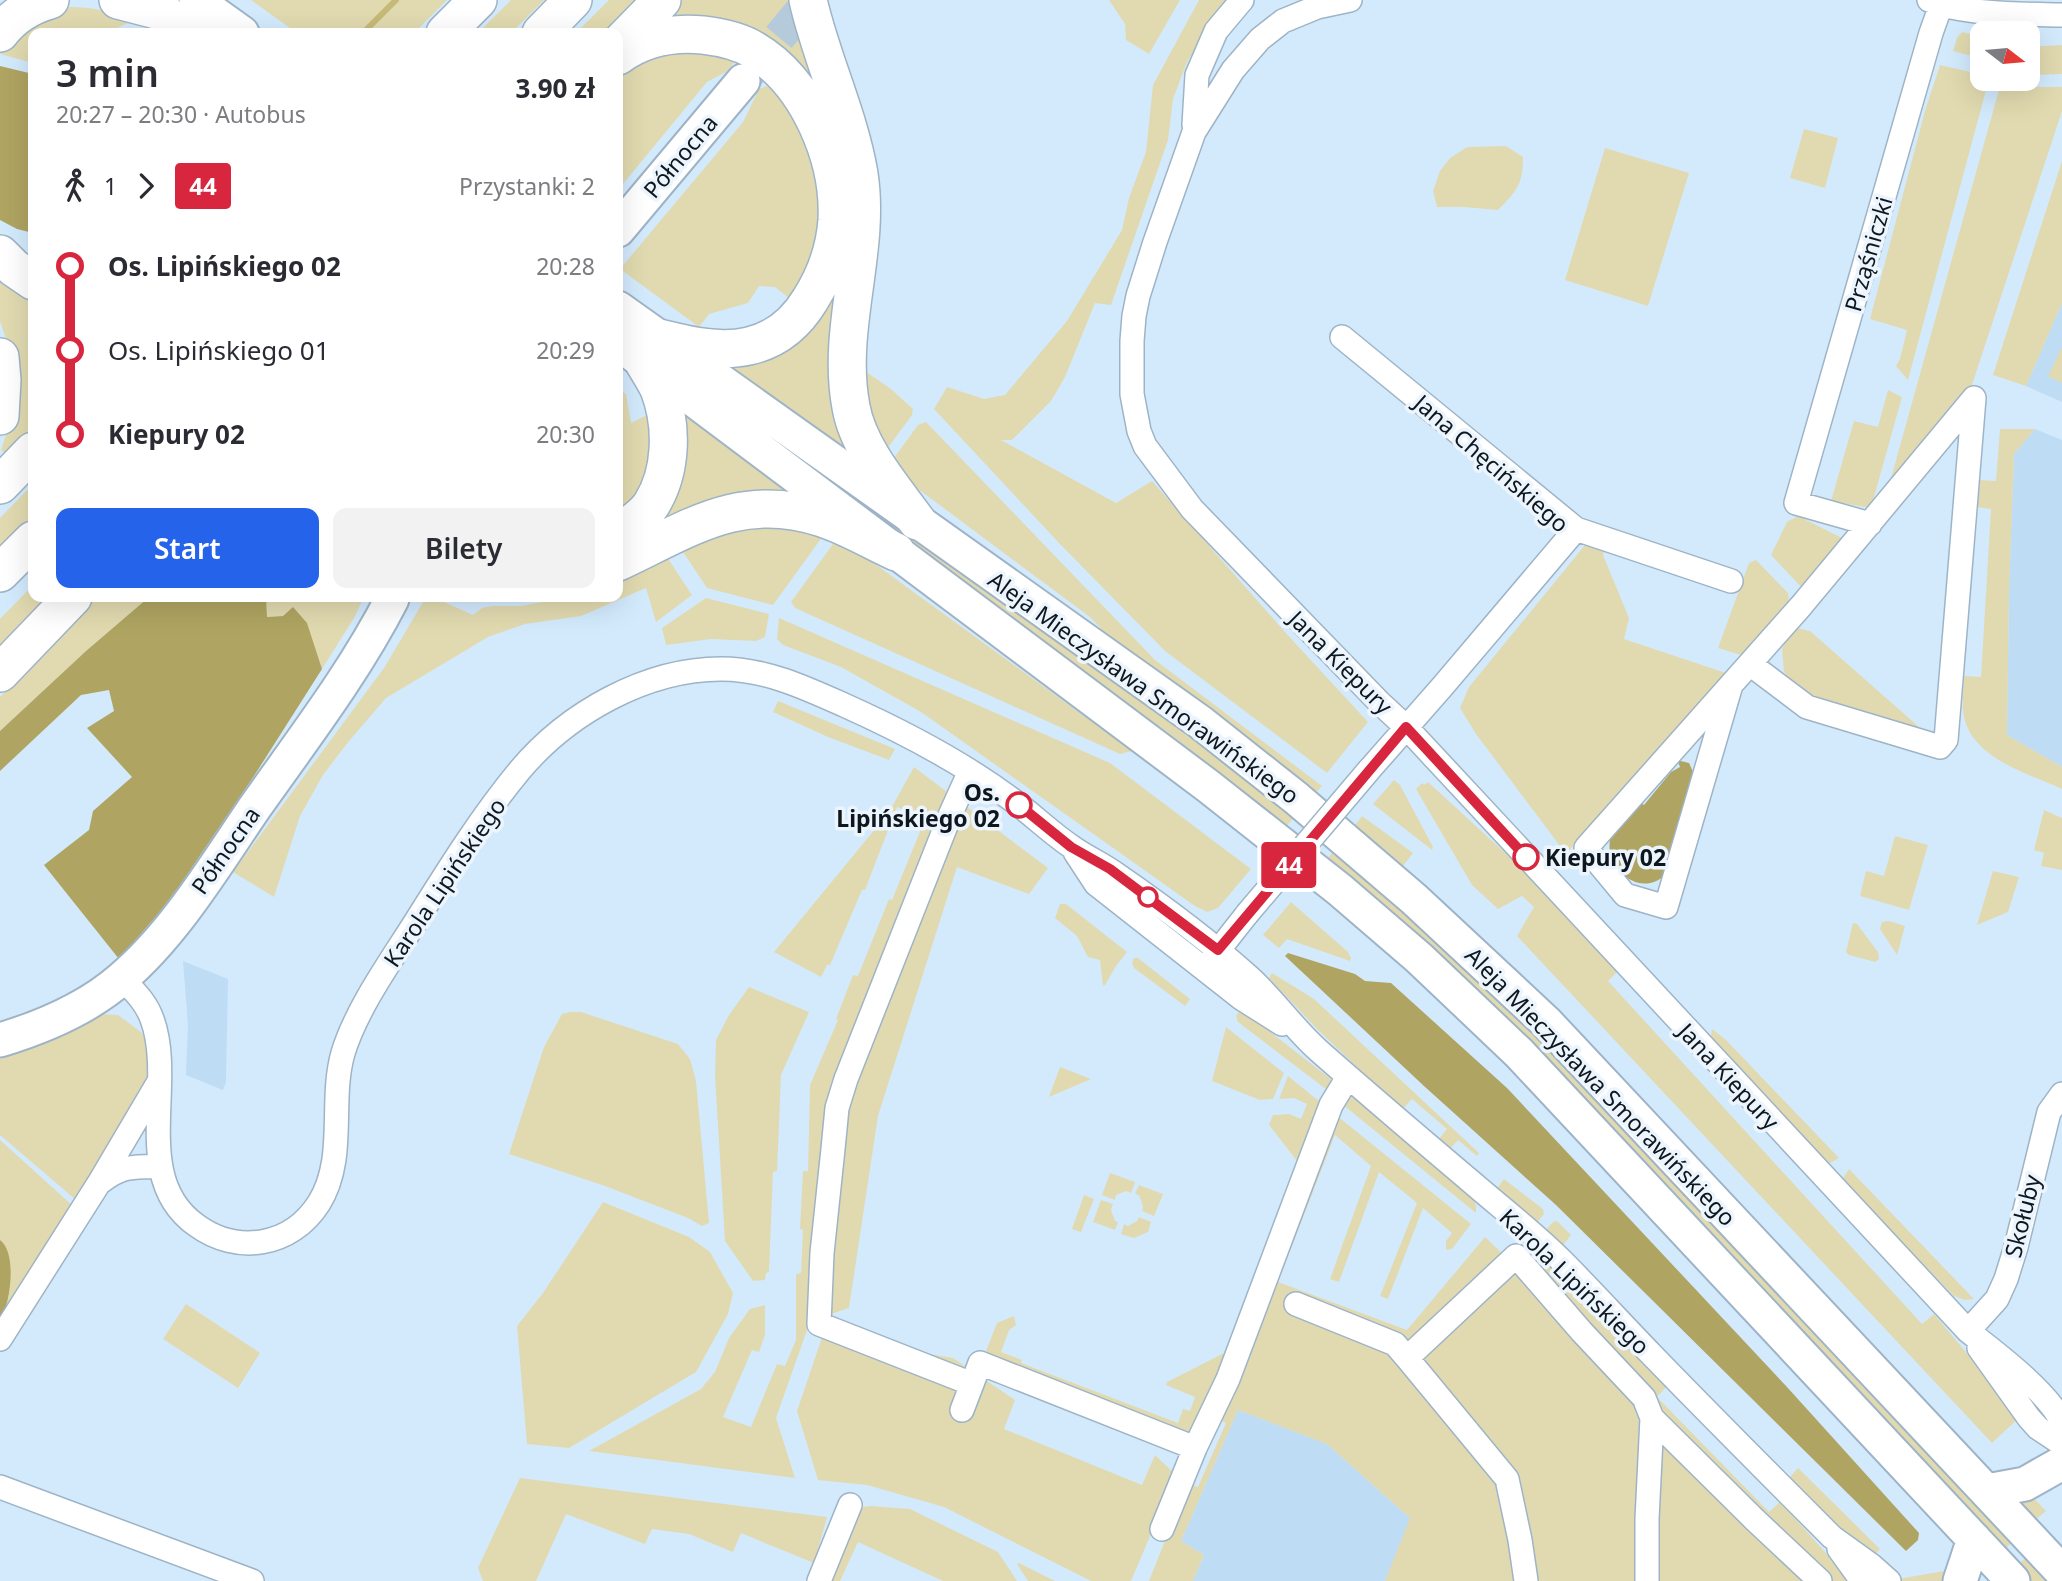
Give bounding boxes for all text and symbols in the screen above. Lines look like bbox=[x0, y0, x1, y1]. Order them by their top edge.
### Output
north arrow bbox=[1970, 21, 2040, 91]
map controls bbox=[1970, 21, 2040, 91]
text: 3 min bbox=[56, 46, 159, 98]
text: 3.90 zł bbox=[516, 70, 595, 106]
text: 20:27 – 20:30 · Autobus bbox=[56, 98, 306, 130]
street label: Północna bbox=[636, 107, 724, 205]
icon: walk bbox=[56, 167, 94, 205]
icon: forward bbox=[127, 167, 165, 205]
text: 44 bbox=[189, 169, 217, 202]
text: 1 bbox=[104, 170, 117, 202]
text: Przystanki: 2 bbox=[459, 170, 595, 202]
street label: Prząśniczki bbox=[1836, 193, 1900, 315]
text: Os. Lipińskiego 02 bbox=[108, 248, 341, 284]
text: 20:28 bbox=[536, 250, 595, 282]
text: Os. Lipińskiego 01 bbox=[108, 332, 330, 368]
text: 20:29 bbox=[536, 334, 595, 366]
street label: Jana Chęcińskiego bbox=[1406, 385, 1576, 539]
text: Kiepury 02 bbox=[108, 416, 245, 452]
text: 20:30 bbox=[536, 418, 595, 450]
button: Start bbox=[56, 508, 319, 588]
button: Bilety bbox=[333, 508, 595, 588]
street label: Aleja Mieczysława Smorawińskiego bbox=[982, 563, 1306, 811]
street label: Jana Kiepury bbox=[1281, 602, 1400, 721]
place label: Os. Lipińskiego 02 bbox=[836, 776, 1000, 834]
street label: Karola Lipińskiego bbox=[376, 791, 512, 973]
marker: Os. Lipińskiego 02 bbox=[1006, 792, 1032, 818]
street label: Północna bbox=[183, 800, 267, 900]
place label: Kiepury 02 bbox=[1545, 841, 1666, 873]
line badge: 44 bbox=[1258, 842, 1320, 888]
marker: Kiepury 02 bbox=[1513, 844, 1539, 870]
text: 44 bbox=[1275, 848, 1303, 881]
unlabelled marker bbox=[1138, 887, 1158, 907]
street label: Aleja Mieczysława Smorawińskiego bbox=[1459, 939, 1743, 1233]
street label: Jana Kiepury bbox=[1670, 1014, 1787, 1136]
street label: Skołuby bbox=[1996, 1171, 2048, 1261]
street label: Karola Lipińskiego bbox=[1493, 1201, 1657, 1361]

